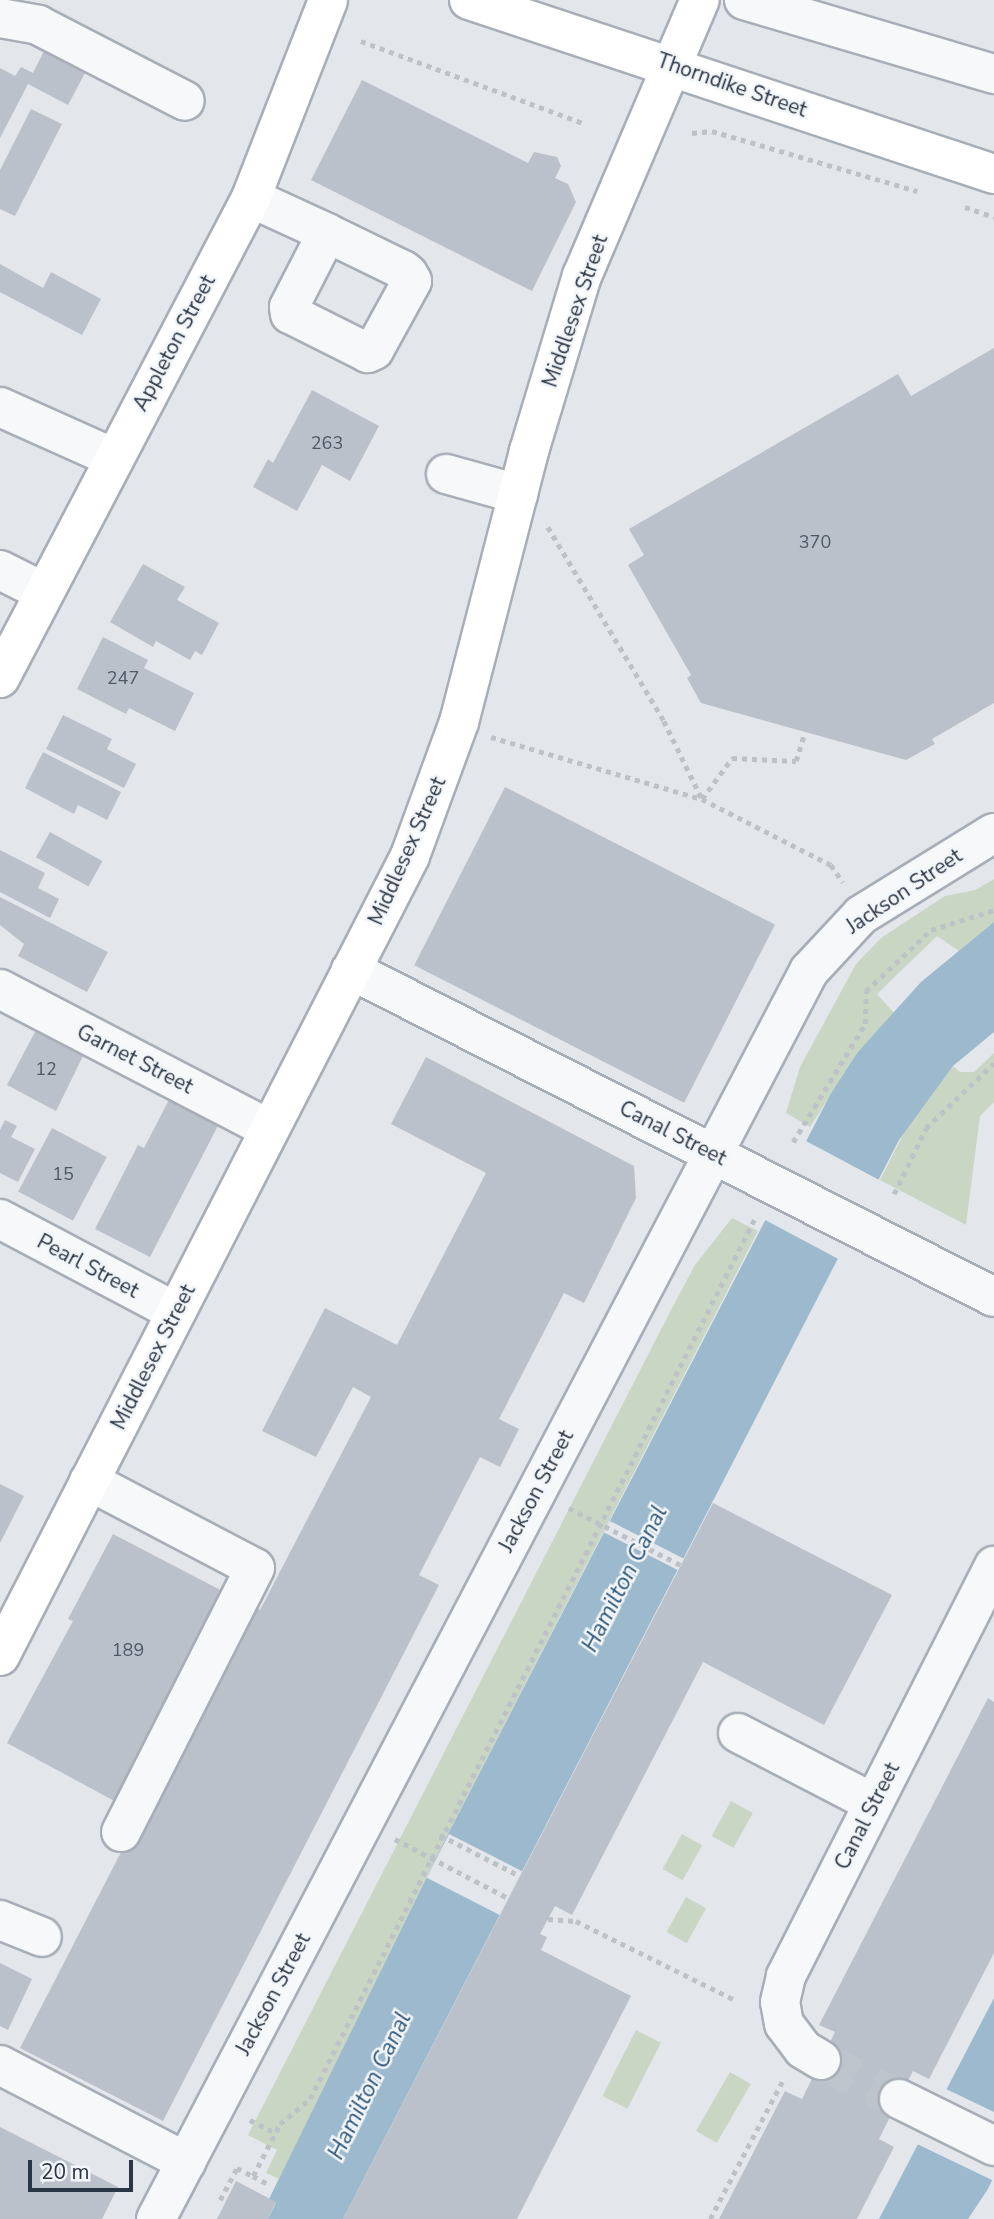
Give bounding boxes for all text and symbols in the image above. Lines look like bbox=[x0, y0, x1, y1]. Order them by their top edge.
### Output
street label: Thorndike Street bbox=[654, 48, 810, 122]
street label: Middlesex Street bbox=[537, 231, 613, 391]
street label: Appleton Street bbox=[128, 271, 220, 415]
house number: 263 bbox=[311, 432, 343, 454]
house number: 370 bbox=[799, 531, 831, 553]
house number: 247 bbox=[107, 667, 139, 689]
street label: Middlesex Street bbox=[363, 773, 451, 929]
street label: Jackson Street bbox=[841, 843, 967, 939]
street label: Garnet Street bbox=[73, 1019, 197, 1099]
house number: 12 bbox=[35, 1058, 57, 1080]
street label: Canal Street bbox=[615, 1095, 731, 1171]
house number: 15 bbox=[52, 1163, 74, 1185]
street label: Pearl Street bbox=[33, 1229, 143, 1303]
street label: Middlesex Street bbox=[106, 1280, 200, 1434]
street label: Jackson Street bbox=[493, 1426, 579, 1556]
water label: Hamilton Canal bbox=[576, 1501, 674, 1657]
house number: 189 bbox=[112, 1639, 144, 1661]
street label: Canal Street bbox=[829, 1758, 905, 1874]
street label: Jackson Street bbox=[230, 1929, 316, 2059]
water label: Hamilton Canal bbox=[322, 2008, 418, 2164]
scale bar bbox=[32, 2146, 136, 2190]
text: 20 m bbox=[41, 2158, 90, 2186]

